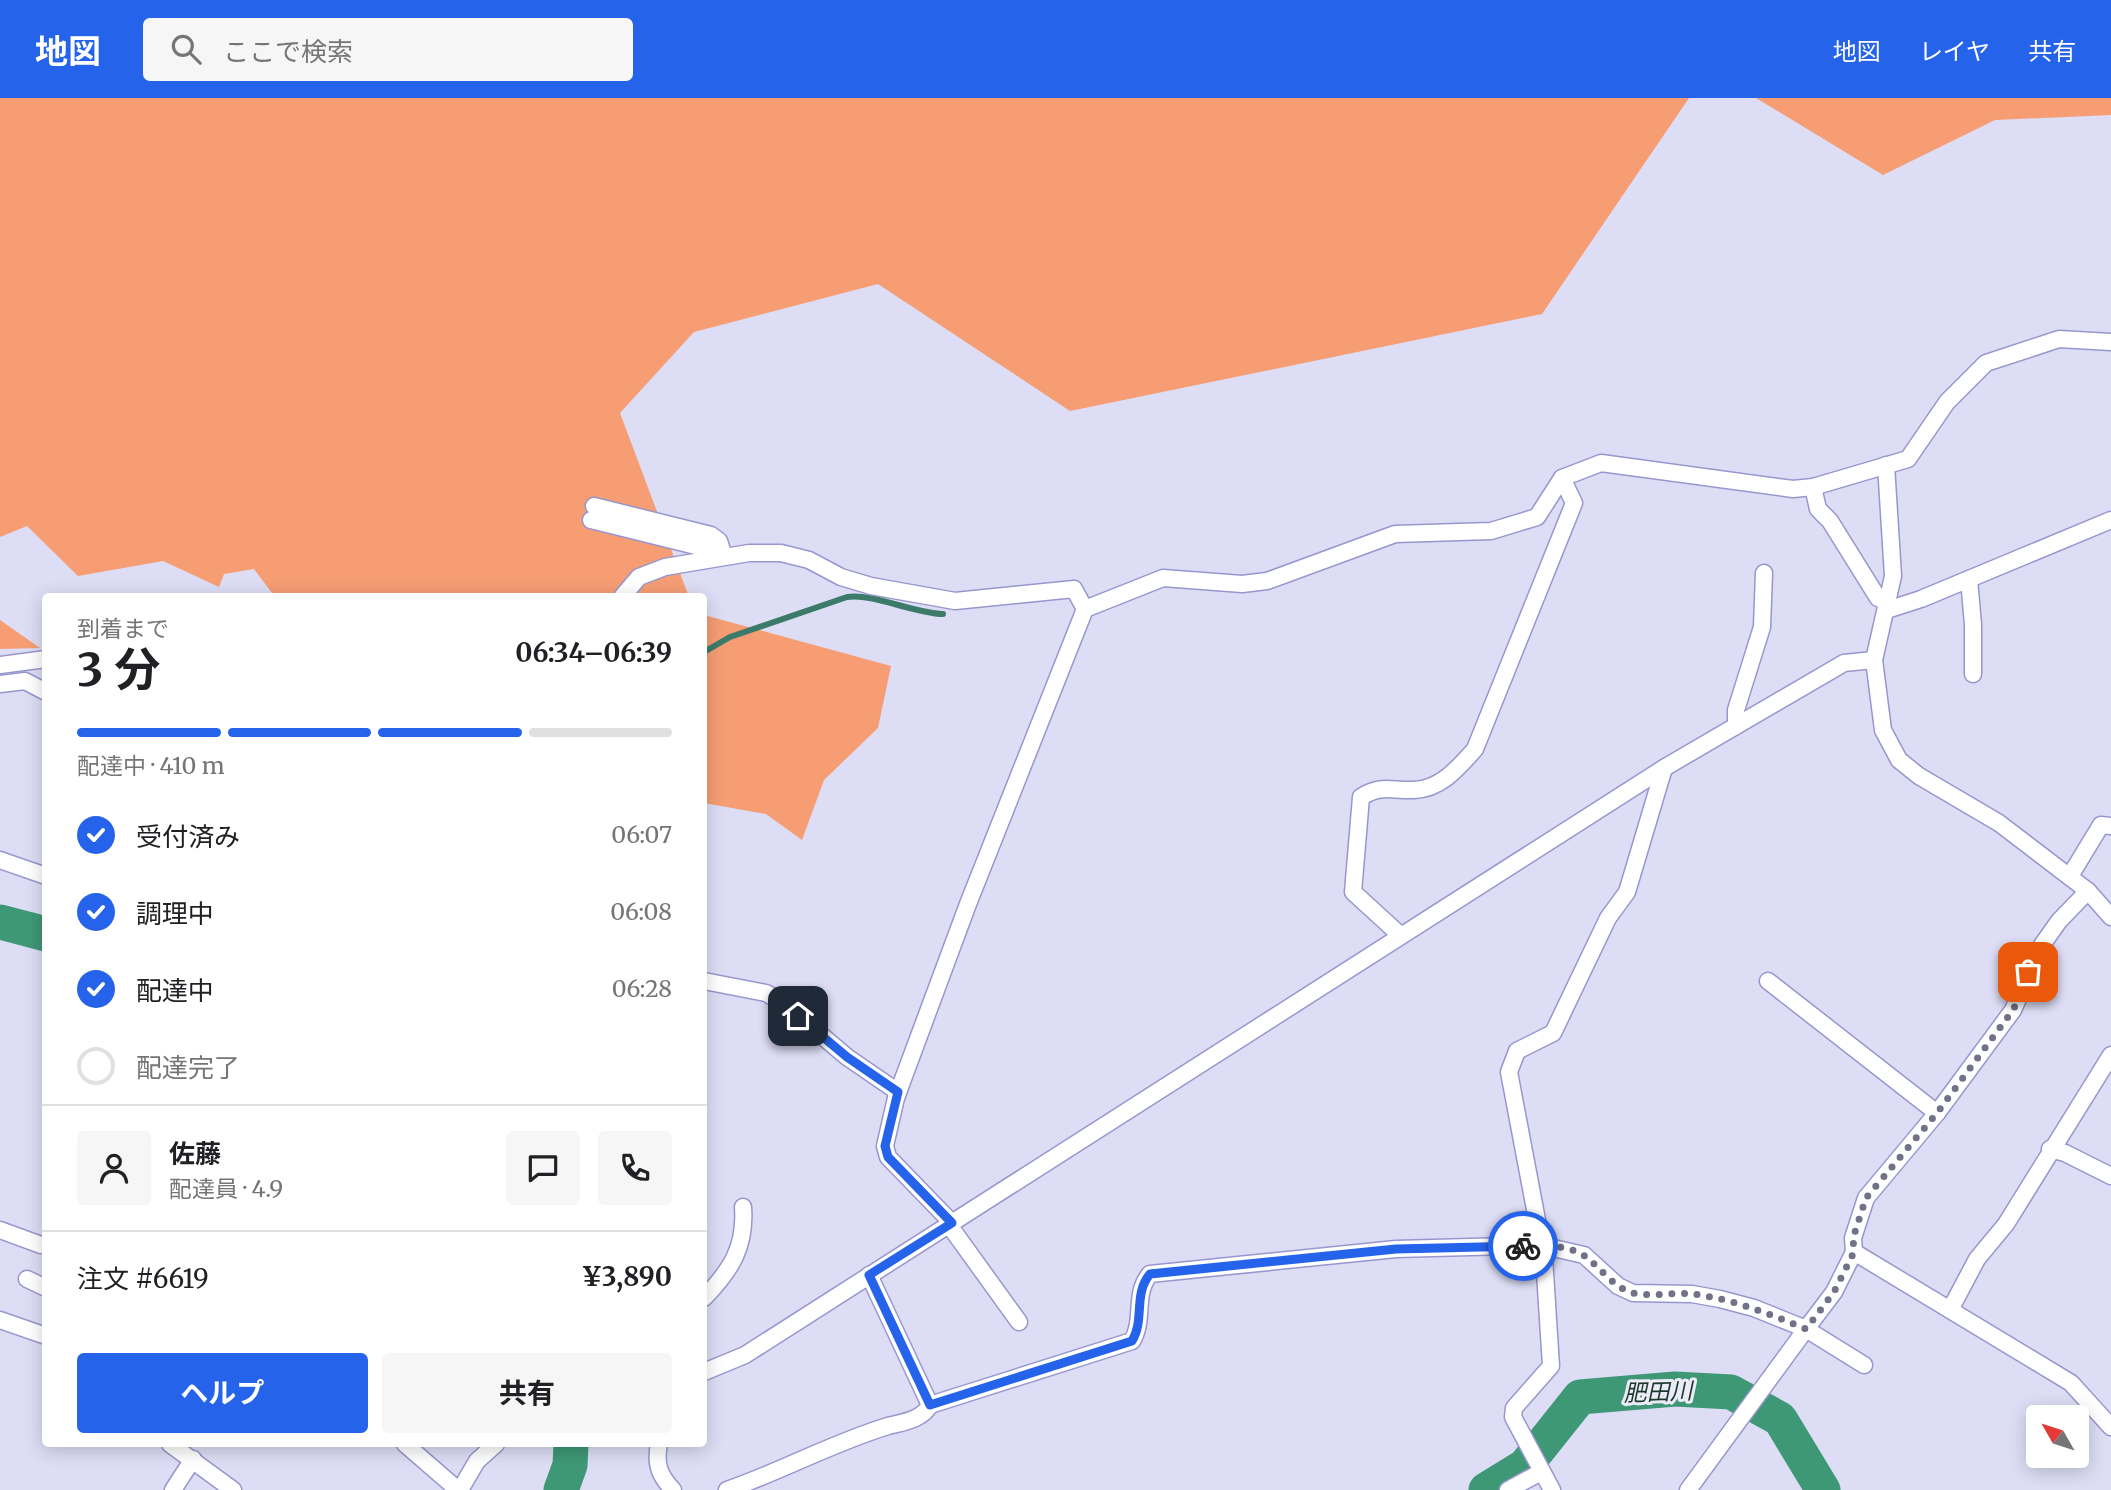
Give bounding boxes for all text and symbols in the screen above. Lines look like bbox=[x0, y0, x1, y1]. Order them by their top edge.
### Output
search box bbox=[143, 18, 633, 81]
icon: search bbox=[167, 30, 205, 68]
text: 地図 bbox=[35, 31, 101, 72]
text: ここで検索 bbox=[223, 35, 353, 68]
text: 地図 bbox=[1833, 36, 1881, 67]
text: レイヤ bbox=[1919, 36, 1990, 67]
text: 共有 bbox=[2028, 36, 2076, 67]
text: 到着まで bbox=[77, 614, 169, 643]
text: 06:34–06:39 bbox=[515, 636, 672, 669]
text: 3 分 bbox=[77, 641, 160, 699]
text: 配達中 · 410 m bbox=[77, 751, 225, 780]
icon: check bbox=[77, 816, 115, 854]
text: 受付済み bbox=[136, 820, 240, 853]
text: 06:07 bbox=[611, 820, 672, 849]
icon: check bbox=[77, 893, 115, 931]
text: 調理中 bbox=[136, 897, 214, 930]
text: 06:08 bbox=[610, 897, 672, 926]
pin bbox=[1998, 942, 2058, 1002]
icon: bag bbox=[2009, 953, 2047, 991]
icon: check bbox=[77, 970, 115, 1008]
text: 配達中 bbox=[136, 974, 214, 1007]
text: 06:28 bbox=[612, 974, 672, 1003]
pin bbox=[768, 986, 828, 1046]
icon: home bbox=[779, 997, 817, 1035]
text: 配達完了 bbox=[136, 1051, 240, 1084]
button: person bbox=[77, 1131, 151, 1205]
button: chat bbox=[506, 1131, 580, 1205]
button: phone bbox=[598, 1131, 672, 1205]
text: 佐藤 bbox=[169, 1137, 221, 1170]
text: 配達員 · 4.9 bbox=[169, 1174, 283, 1203]
courier bbox=[1488, 1211, 1558, 1281]
icon: bike bbox=[1504, 1227, 1542, 1265]
text: ¥3,890 bbox=[582, 1260, 672, 1293]
text: 注文 #6619 bbox=[77, 1262, 209, 1295]
button: ヘルプ bbox=[77, 1353, 368, 1433]
button: 共有 bbox=[382, 1353, 672, 1433]
water label: 肥田川 bbox=[1623, 1376, 1696, 1407]
north arrow bbox=[2026, 1405, 2090, 1468]
map controls bbox=[2026, 1405, 2089, 1468]

